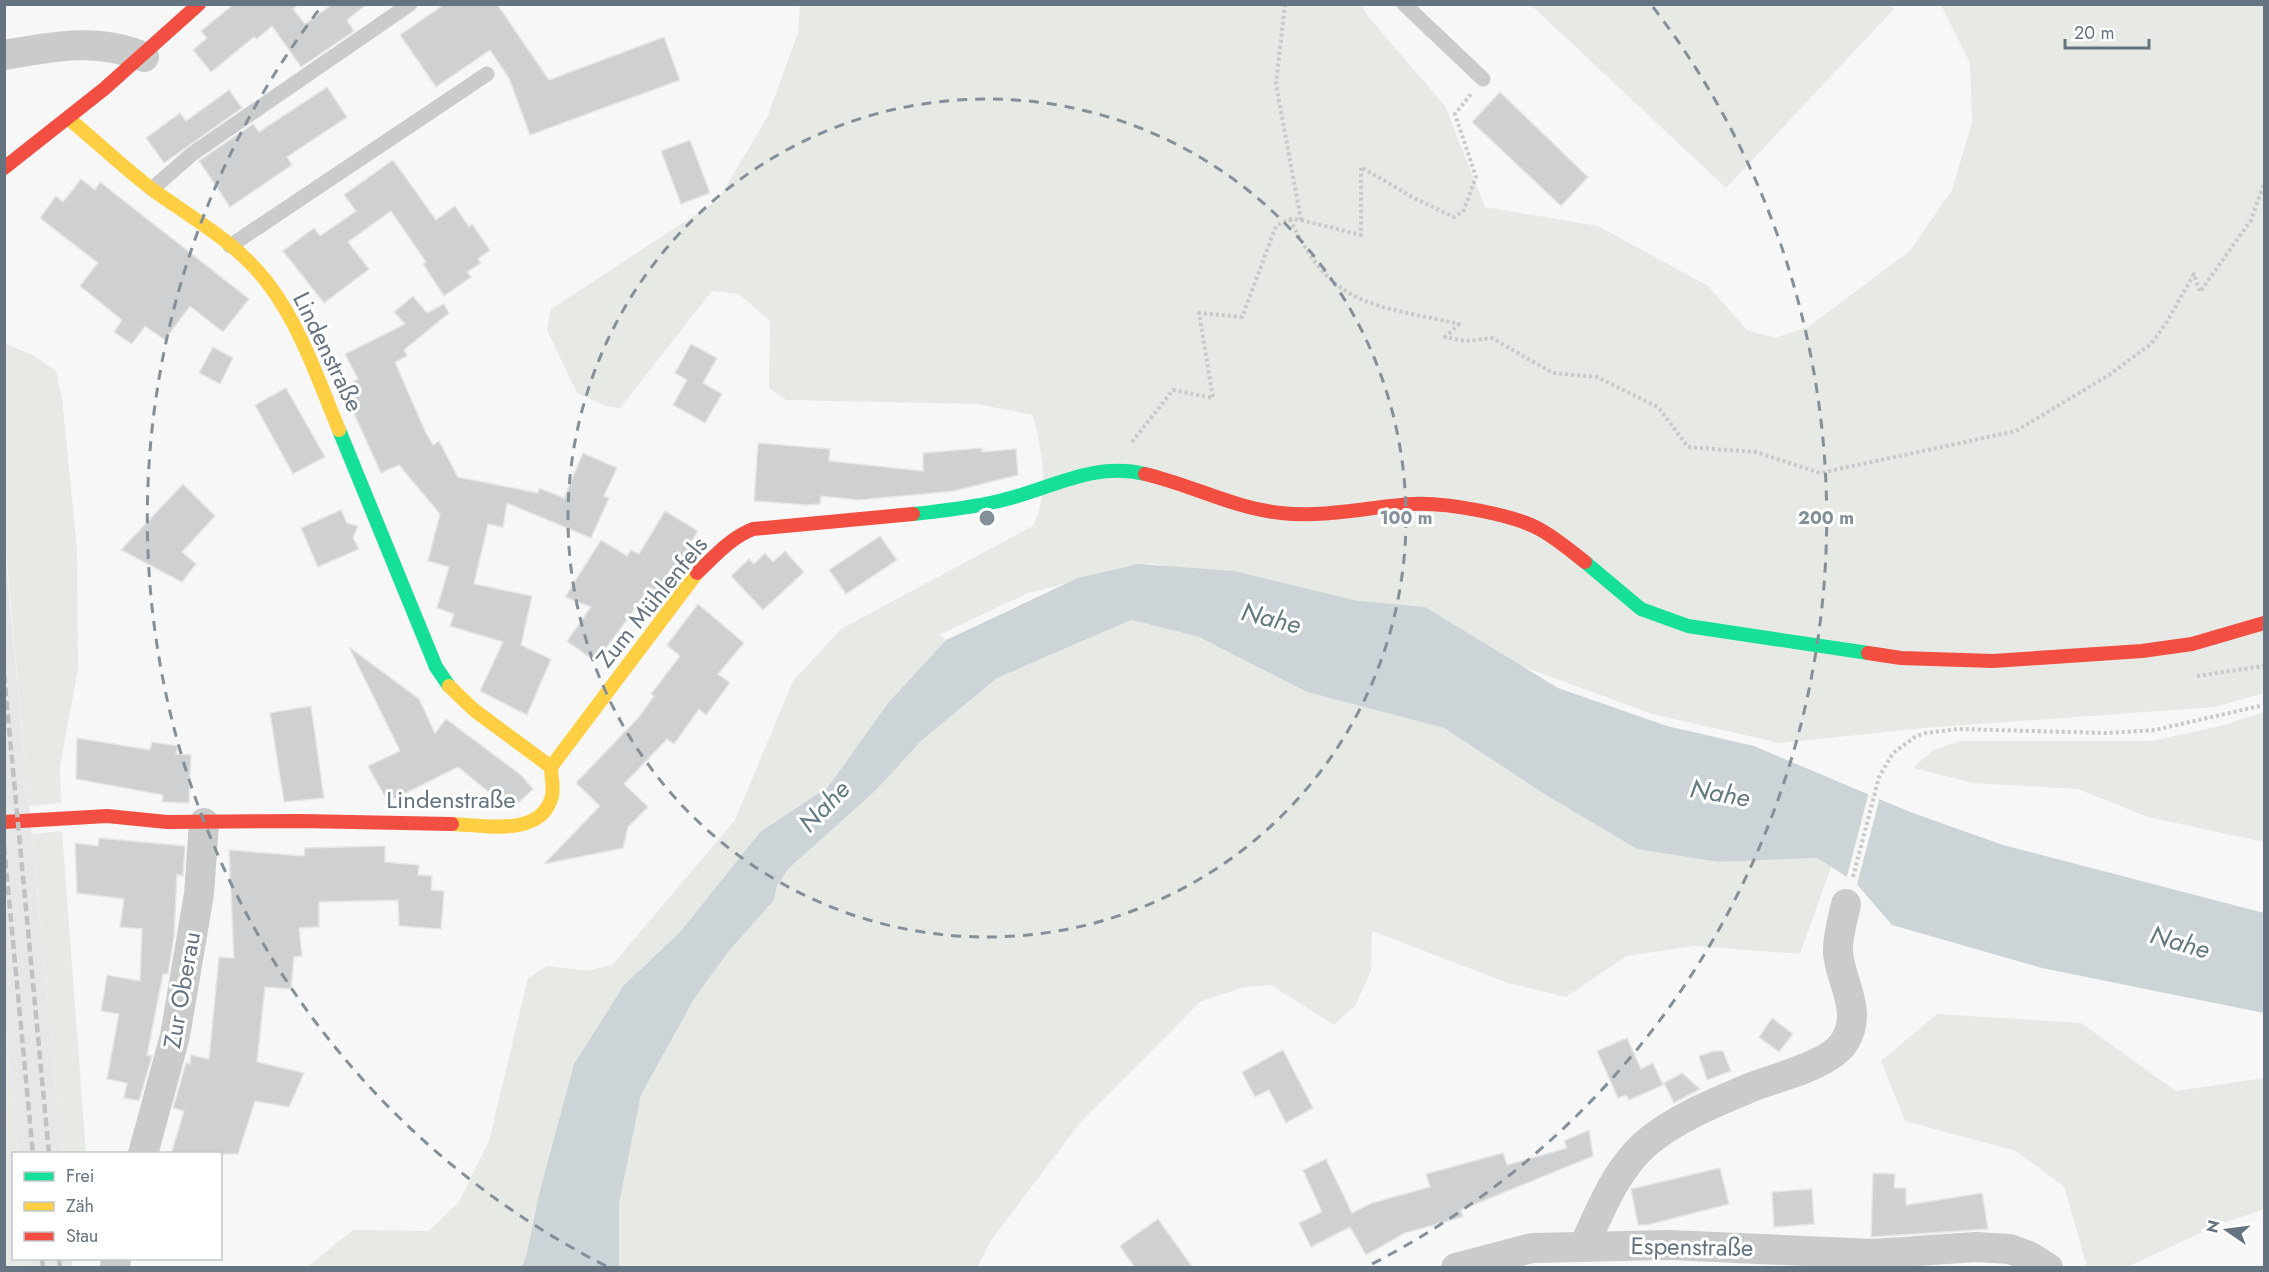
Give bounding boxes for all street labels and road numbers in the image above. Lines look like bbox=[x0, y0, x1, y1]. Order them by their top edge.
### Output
street label: Lindenstraße bbox=[284, 286, 373, 418]
street label: Zum Mühlenfels bbox=[588, 528, 716, 675]
street label: Lindenstraße bbox=[386, 782, 516, 817]
street label: Zur Oberau bbox=[154, 929, 209, 1051]
street label: Espenstraße bbox=[1630, 1228, 1754, 1265]

